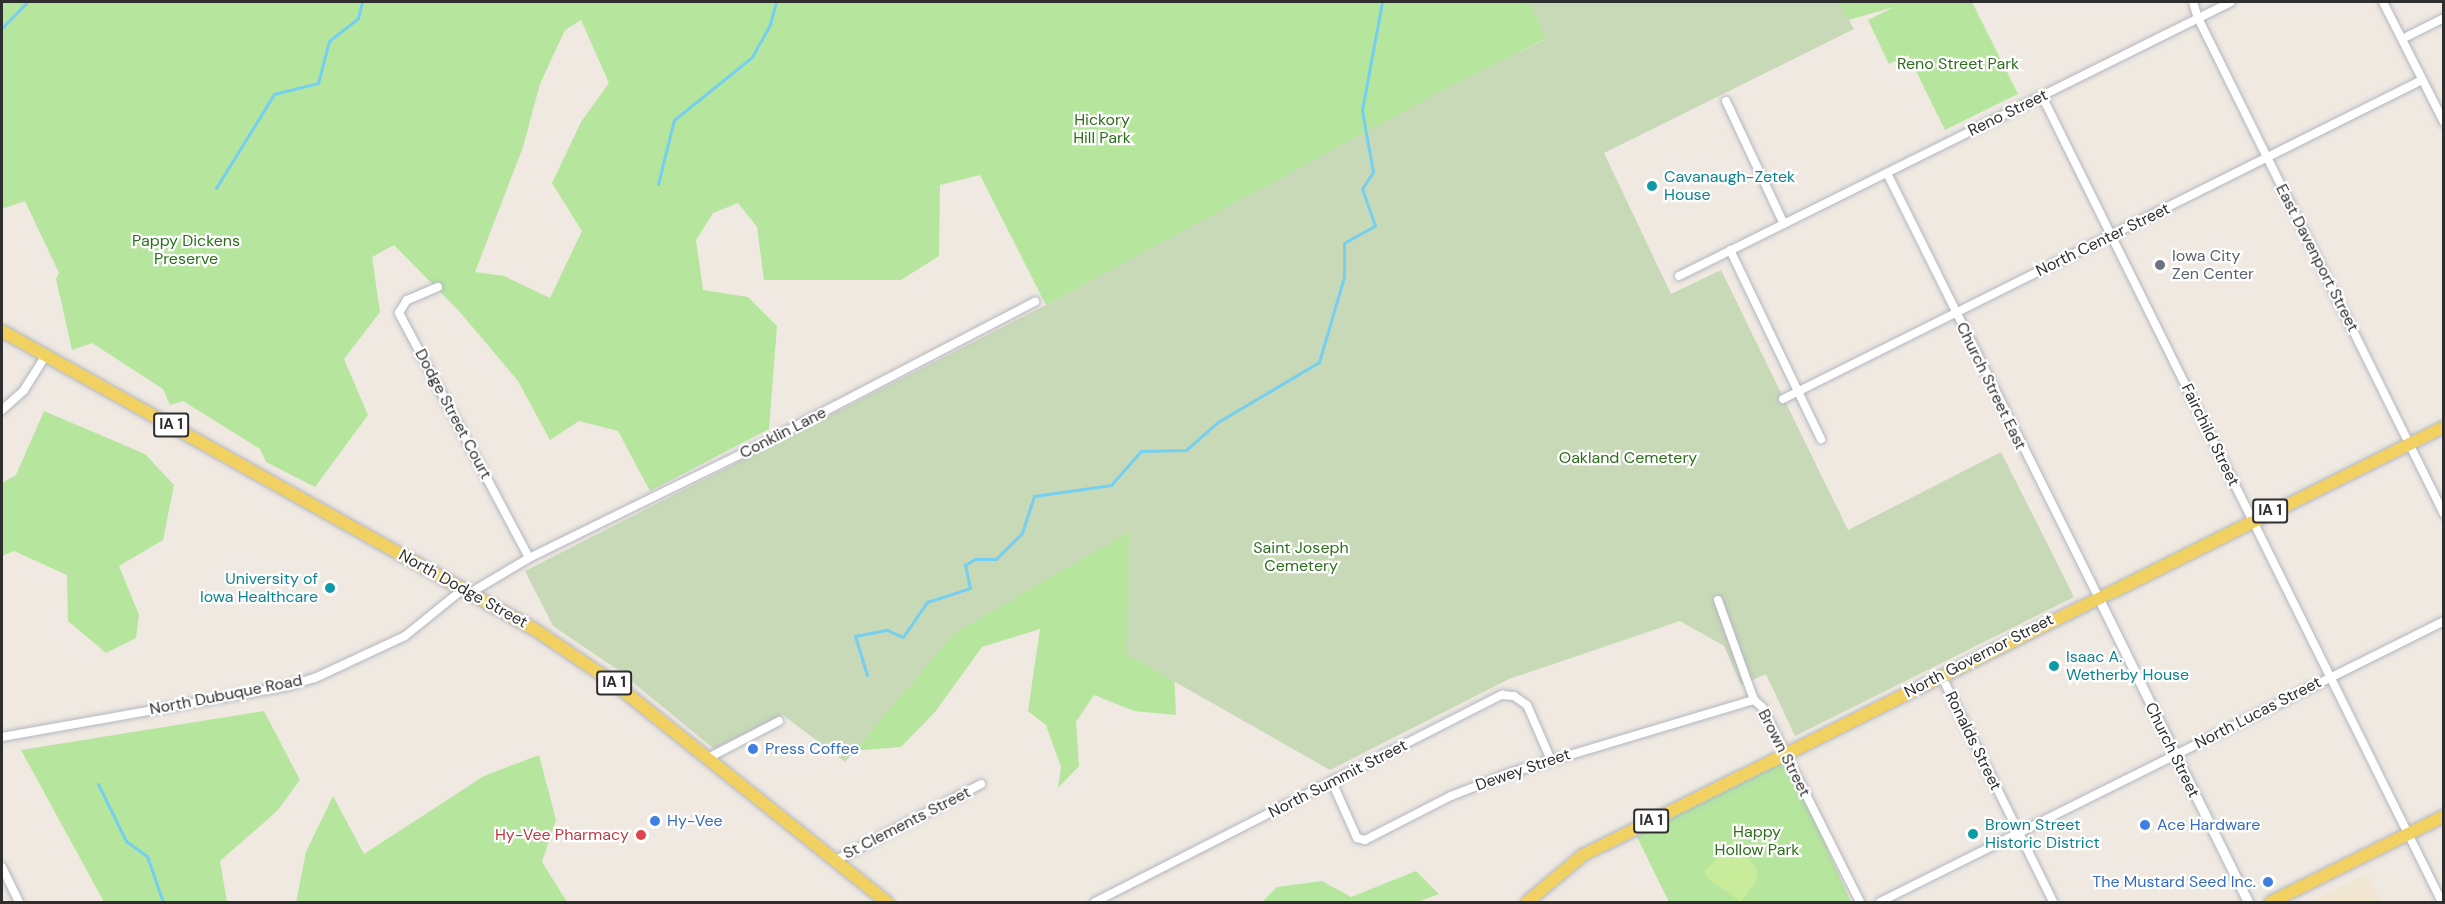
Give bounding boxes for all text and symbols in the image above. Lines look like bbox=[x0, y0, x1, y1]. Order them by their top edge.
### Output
park label: Reno Street Park bbox=[1897, 54, 2019, 74]
street label: Reno Street bbox=[1965, 85, 2051, 141]
park label: Hickory Hill Park bbox=[1073, 110, 1131, 148]
place label: Cavanaugh-Zetek House bbox=[1664, 167, 1795, 205]
marker: Cavanaugh-Zetek House bbox=[1645, 179, 1659, 193]
street label: East Davenport Street bbox=[2271, 181, 2363, 335]
street label: North Center Street bbox=[2033, 199, 2173, 281]
park label: Pappy Dickens Preserve bbox=[132, 231, 240, 269]
place label: Iowa City Zen Center bbox=[2172, 246, 2254, 284]
marker: Iowa City Zen Center bbox=[2153, 258, 2167, 272]
street label: Church Street East bbox=[1952, 319, 2030, 453]
street label: Dodge Street Court bbox=[411, 346, 495, 482]
street label: Fairchild Street bbox=[2177, 381, 2243, 489]
street label: Conklin Lane bbox=[737, 403, 829, 463]
road number: IA 1 bbox=[153, 413, 189, 437]
park label: Oakland Cemetery bbox=[1559, 448, 1697, 468]
road number: IA 1 bbox=[2252, 499, 2288, 523]
park label: Saint Joseph Cemetery bbox=[1253, 538, 1349, 576]
street label: North Dodge Street bbox=[395, 546, 531, 632]
place label: University of Iowa Healthcare bbox=[200, 569, 318, 607]
marker: University of Iowa Healthcare bbox=[323, 581, 337, 595]
street label: North Governor Street bbox=[1901, 610, 2057, 702]
place label: Isaac A. Wetherby House bbox=[2066, 647, 2189, 685]
marker: Isaac A. Wetherby House bbox=[2047, 659, 2061, 673]
street label: North Dubuque Road bbox=[148, 671, 304, 719]
road number: IA 1 bbox=[596, 671, 632, 695]
street label: North Lucas Street bbox=[2192, 673, 2324, 753]
street label: Ronalds Street bbox=[1941, 688, 2005, 794]
street label: Church Street bbox=[2141, 699, 2203, 801]
street label: Brown Street bbox=[1754, 706, 1814, 800]
street label: North Summit Street bbox=[1266, 736, 1410, 822]
place label: Press Coffee bbox=[765, 739, 859, 759]
marker: Press Coffee bbox=[746, 742, 760, 756]
street label: Dewey Street bbox=[1473, 745, 1573, 795]
street label: St Clements Street bbox=[840, 783, 974, 863]
road number: IA 1 bbox=[1633, 809, 1669, 833]
place label: Hy-Vee bbox=[667, 811, 723, 831]
marker: Hy-Vee bbox=[648, 814, 662, 828]
place label: Brown Street Historic District bbox=[1985, 815, 2100, 853]
place label: Ace Hardware bbox=[2157, 815, 2260, 835]
marker: Ace Hardware bbox=[2138, 818, 2152, 832]
park label: Happy Hollow Park bbox=[1715, 822, 1799, 860]
place label: Hy-Vee Pharmacy bbox=[495, 825, 629, 845]
marker: Brown Street Historic District bbox=[1966, 827, 1980, 841]
marker: Hy-Vee Pharmacy bbox=[634, 828, 648, 842]
place label: The Mustard Seed Inc. bbox=[2092, 872, 2256, 892]
marker: The Mustard Seed Inc. bbox=[2261, 875, 2275, 889]

